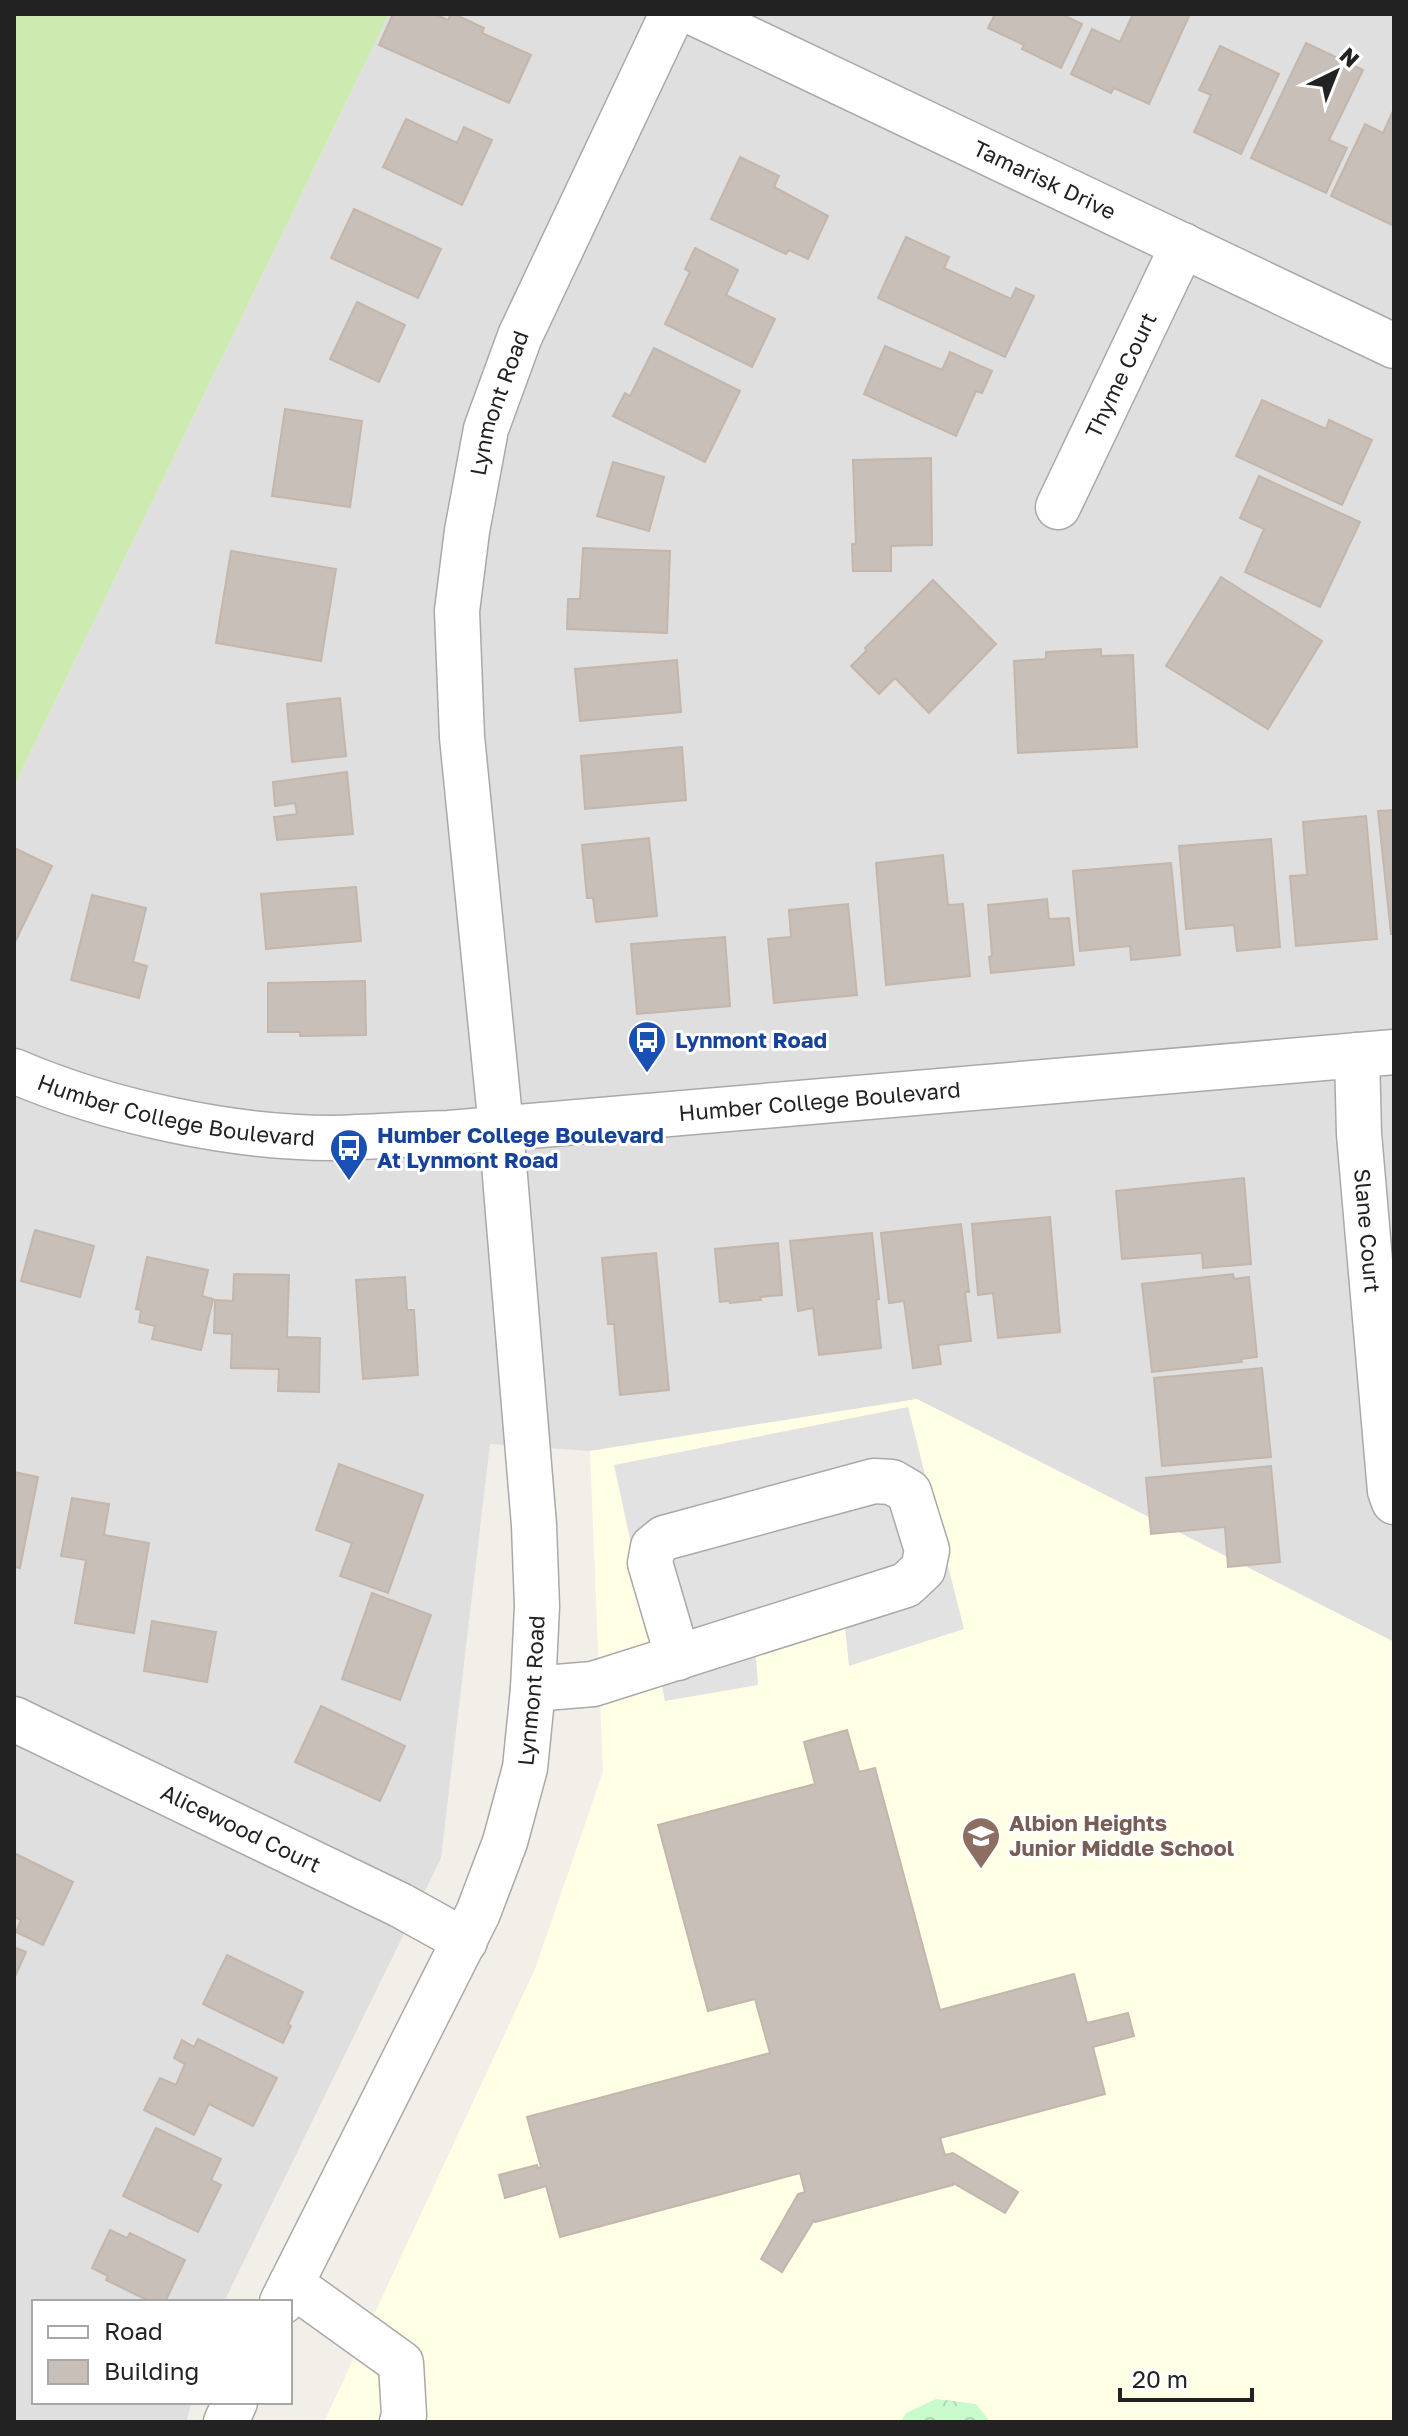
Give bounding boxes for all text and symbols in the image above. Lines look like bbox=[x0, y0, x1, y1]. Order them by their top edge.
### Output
north arrow bbox=[1296, 32, 1376, 112]
text: N bbox=[1335, 41, 1365, 73]
street label: Tamarisk Drive bbox=[969, 134, 1120, 225]
street label: Thyme Court bbox=[1079, 308, 1162, 442]
street label: Lynmont Road bbox=[464, 327, 534, 478]
bus stop icon: Lynmont Road bbox=[626, 1019, 668, 1074]
place label: Lynmont Road bbox=[675, 1026, 827, 1053]
street label: Humber College Boulevard bbox=[34, 1068, 315, 1151]
street label: Humber College Boulevard bbox=[677, 1075, 962, 1126]
place label: Humber College Boulevard At Lynmont Road bbox=[377, 1121, 664, 1173]
bus stop icon: Humber College Boulevard At Lynmont Road bbox=[328, 1127, 370, 1182]
street label: Slane Court bbox=[1349, 1167, 1387, 1294]
street label: Lynmont Road bbox=[511, 1615, 550, 1767]
street label: Alicewood Court bbox=[157, 1778, 326, 1878]
place label: Albion Heights Junior Middle School bbox=[1009, 1809, 1234, 1861]
school or university icon: Albion Heights Junior Middle School bbox=[960, 1815, 1002, 1870]
legend bbox=[32, 2300, 292, 2404]
text: Road bbox=[104, 2316, 163, 2345]
scale bar bbox=[1120, 2352, 1252, 2402]
text: Building bbox=[104, 2356, 199, 2385]
text: 20 m bbox=[1132, 2364, 1188, 2393]

